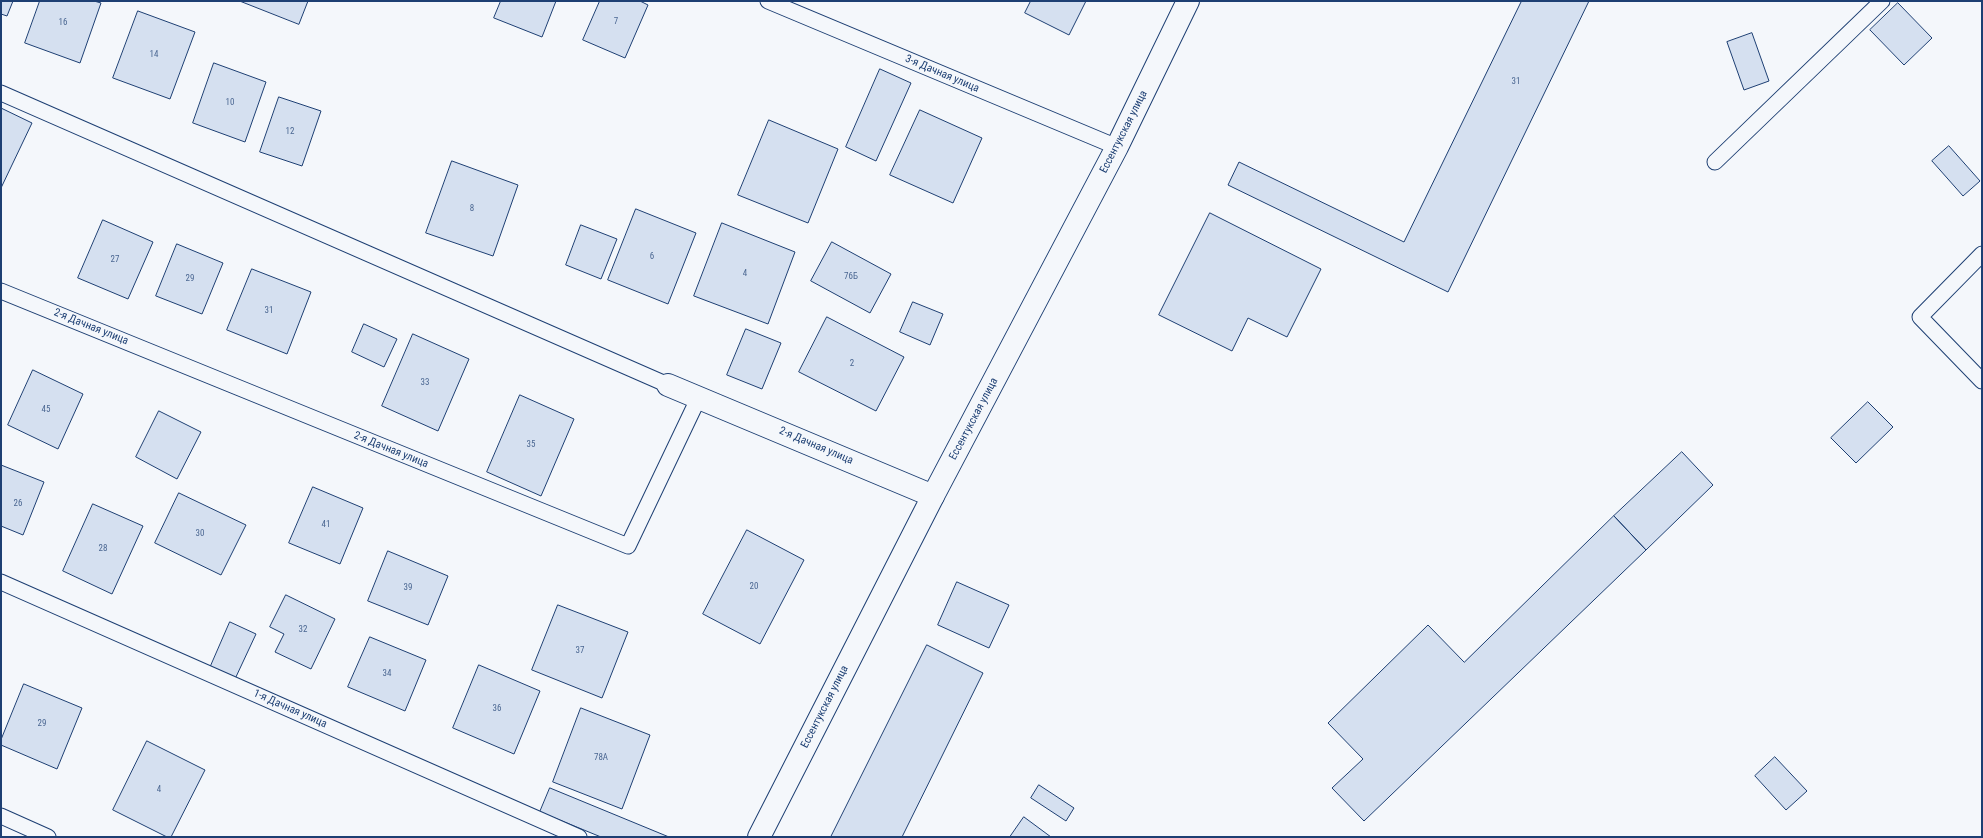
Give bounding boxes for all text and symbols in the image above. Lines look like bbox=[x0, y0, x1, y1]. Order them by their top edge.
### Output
house number: 7 bbox=[614, 17, 618, 27]
house number: 16 bbox=[59, 18, 67, 28]
house number: 14 bbox=[150, 50, 158, 60]
street label: 3-я Дачная улица bbox=[903, 52, 981, 96]
house number: 31 bbox=[1512, 77, 1520, 87]
street label: Ессентукская улица bbox=[1097, 89, 1151, 175]
house number: 10 bbox=[226, 98, 234, 108]
house number: 12 bbox=[286, 127, 294, 137]
house number: 8 bbox=[470, 204, 474, 214]
house number: 6 bbox=[650, 252, 654, 262]
house number: 27 bbox=[111, 255, 119, 265]
house number: 4 bbox=[743, 269, 747, 279]
house number: 76Б bbox=[844, 272, 858, 282]
house number: 29 bbox=[186, 274, 194, 284]
street label: 2-я Дачная улица bbox=[52, 306, 130, 348]
house number: 31 bbox=[265, 306, 273, 316]
house number: 2 bbox=[850, 359, 854, 369]
street label: Ессентукская улица bbox=[947, 376, 1001, 462]
house number: 33 bbox=[421, 378, 429, 388]
house number: 45 bbox=[42, 405, 50, 415]
street label: 2-я Дачная улица bbox=[777, 424, 855, 468]
street label: 2-я Дачная улица bbox=[352, 429, 430, 471]
house number: 35 bbox=[527, 440, 535, 450]
house number: 26 bbox=[14, 499, 22, 509]
house number: 41 bbox=[322, 520, 330, 530]
house number: 30 bbox=[196, 529, 204, 539]
house number: 28 bbox=[99, 544, 107, 554]
house number: 20 bbox=[750, 582, 758, 592]
house number: 39 bbox=[404, 583, 412, 593]
house number: 32 bbox=[299, 625, 307, 635]
house number: 37 bbox=[576, 646, 584, 656]
street label: Ессентукская улица bbox=[798, 664, 852, 750]
house number: 34 bbox=[383, 669, 391, 679]
street label: 1-я Дачная улица bbox=[251, 687, 329, 731]
house number: 36 bbox=[493, 704, 501, 714]
house number: 29 bbox=[38, 719, 46, 729]
house number: 78А bbox=[594, 753, 608, 763]
house number: 4 bbox=[157, 785, 161, 795]

